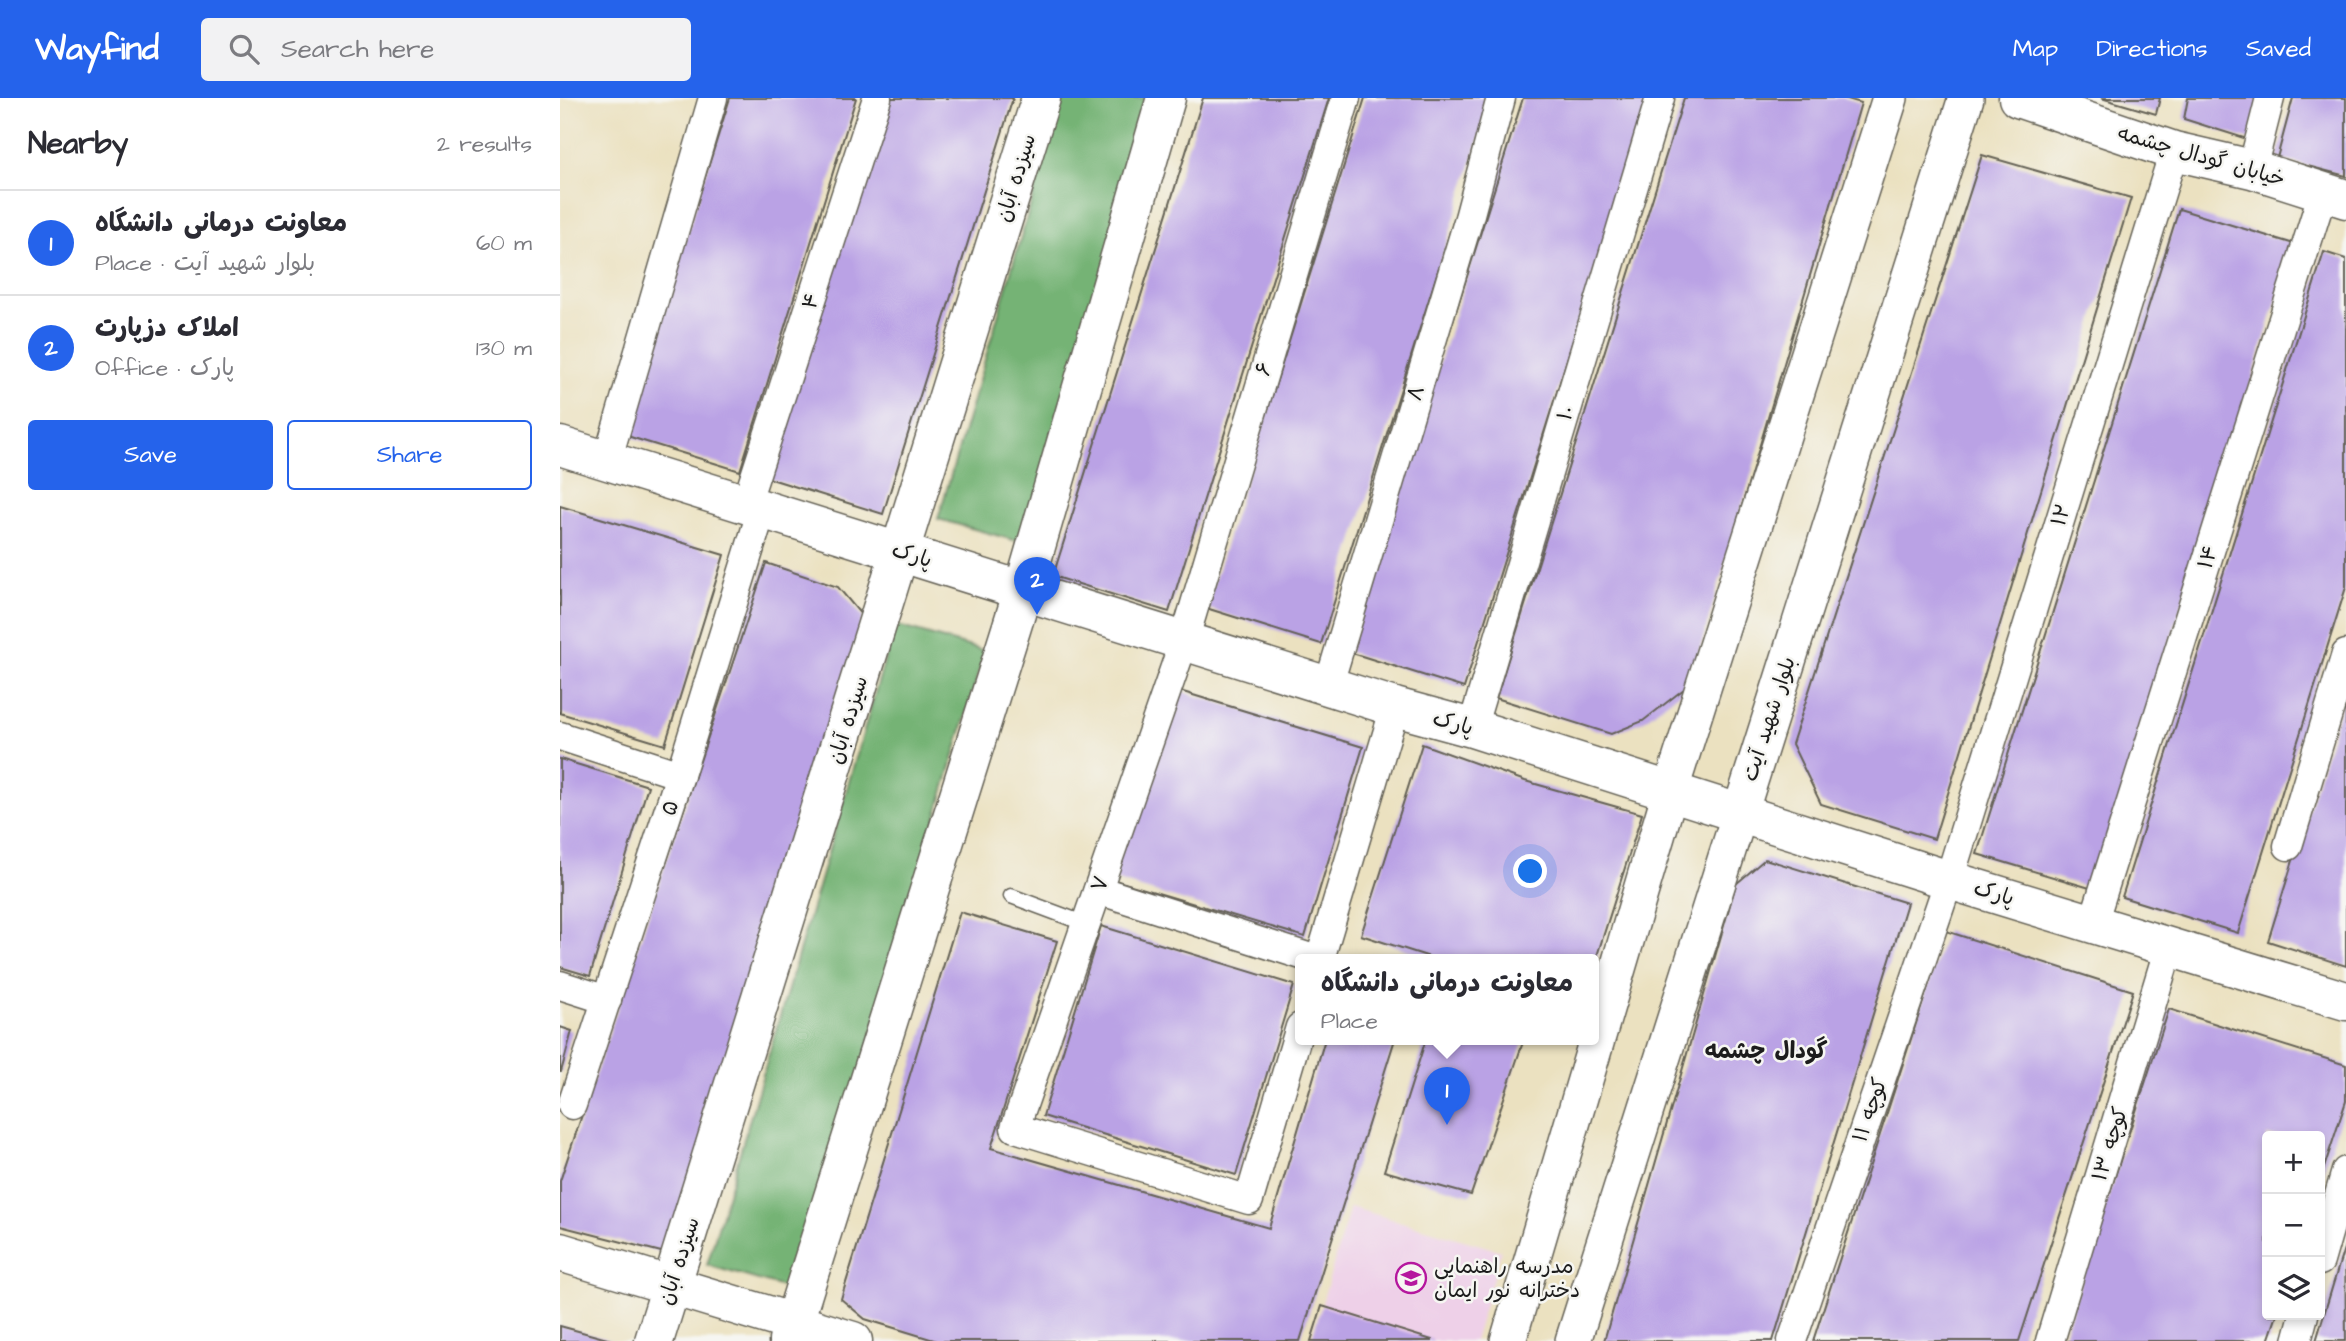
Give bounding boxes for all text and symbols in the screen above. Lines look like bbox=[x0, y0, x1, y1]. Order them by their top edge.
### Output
search box bbox=[201, 18, 691, 81]
text: Wayfind bbox=[35, 26, 159, 72]
icon: search bbox=[225, 30, 263, 68]
text: Search here bbox=[281, 31, 434, 67]
text: Map bbox=[2013, 32, 2058, 66]
text: Directions bbox=[2096, 32, 2208, 66]
text: Saved bbox=[2246, 32, 2311, 66]
street label: خیابان گودال چشمه bbox=[2114, 118, 2288, 194]
text: Nearby bbox=[28, 123, 128, 165]
text: 2 results bbox=[437, 128, 532, 160]
street label: سیزده آبان bbox=[989, 130, 1043, 226]
text: معاونت درمانی دانشگاه bbox=[95, 205, 347, 241]
text: 1 bbox=[50, 227, 52, 259]
text: 60 m bbox=[476, 227, 532, 259]
text: Place · بلوار شهید آیت bbox=[95, 247, 315, 279]
street label: ۴ bbox=[795, 289, 827, 313]
text: املاک دزپارت bbox=[95, 310, 239, 346]
text: 2 bbox=[44, 332, 58, 364]
text: 130 m bbox=[476, 332, 532, 364]
text: Office · پارک bbox=[95, 352, 234, 384]
street label: ۶ bbox=[1248, 359, 1280, 379]
street label: ۸ bbox=[1400, 382, 1432, 404]
street label: ۱۰ bbox=[1550, 402, 1582, 424]
button: Save bbox=[28, 420, 273, 490]
button: Share bbox=[287, 420, 532, 490]
street label: ۱۲ bbox=[2044, 500, 2078, 530]
street label: پارک bbox=[888, 535, 936, 575]
street label: ۱۴ bbox=[2191, 542, 2225, 572]
pin: 2 bbox=[1014, 557, 1060, 615]
street label: بلوار شهید آیت bbox=[1735, 653, 1803, 785]
street label: سیزده آبان bbox=[821, 672, 875, 768]
street label: پارک bbox=[1429, 703, 1477, 743]
street label: ۵ bbox=[654, 797, 686, 819]
your location bbox=[1513, 854, 1547, 888]
street label: ۷ bbox=[1084, 872, 1116, 896]
street label: پارک bbox=[1970, 873, 2018, 913]
popup bbox=[1295, 954, 1599, 1045]
text: معاونت درمانی دانشگاه bbox=[1321, 965, 1573, 1001]
text: Place bbox=[1321, 1005, 1378, 1037]
district label: گودال چشمه bbox=[1704, 1035, 1828, 1067]
pin: 1 bbox=[1424, 1067, 1470, 1125]
street label: کوچه ۱۱ bbox=[1845, 1074, 1895, 1146]
street label: کوچه ۱۳ bbox=[2085, 1103, 2135, 1185]
map controls bbox=[2262, 1131, 2325, 1320]
button: + bbox=[2262, 1131, 2325, 1194]
button: − bbox=[2262, 1194, 2325, 1257]
street label: سیزده آبان bbox=[651, 1213, 707, 1309]
place label: مدرسه راهنمایی دخترانه نور ایمان bbox=[1434, 1252, 1580, 1305]
button: layers bbox=[2262, 1257, 2325, 1320]
school or university icon: مدرسه راهنمایی دخترانه نور ایمان bbox=[1394, 1261, 1428, 1295]

